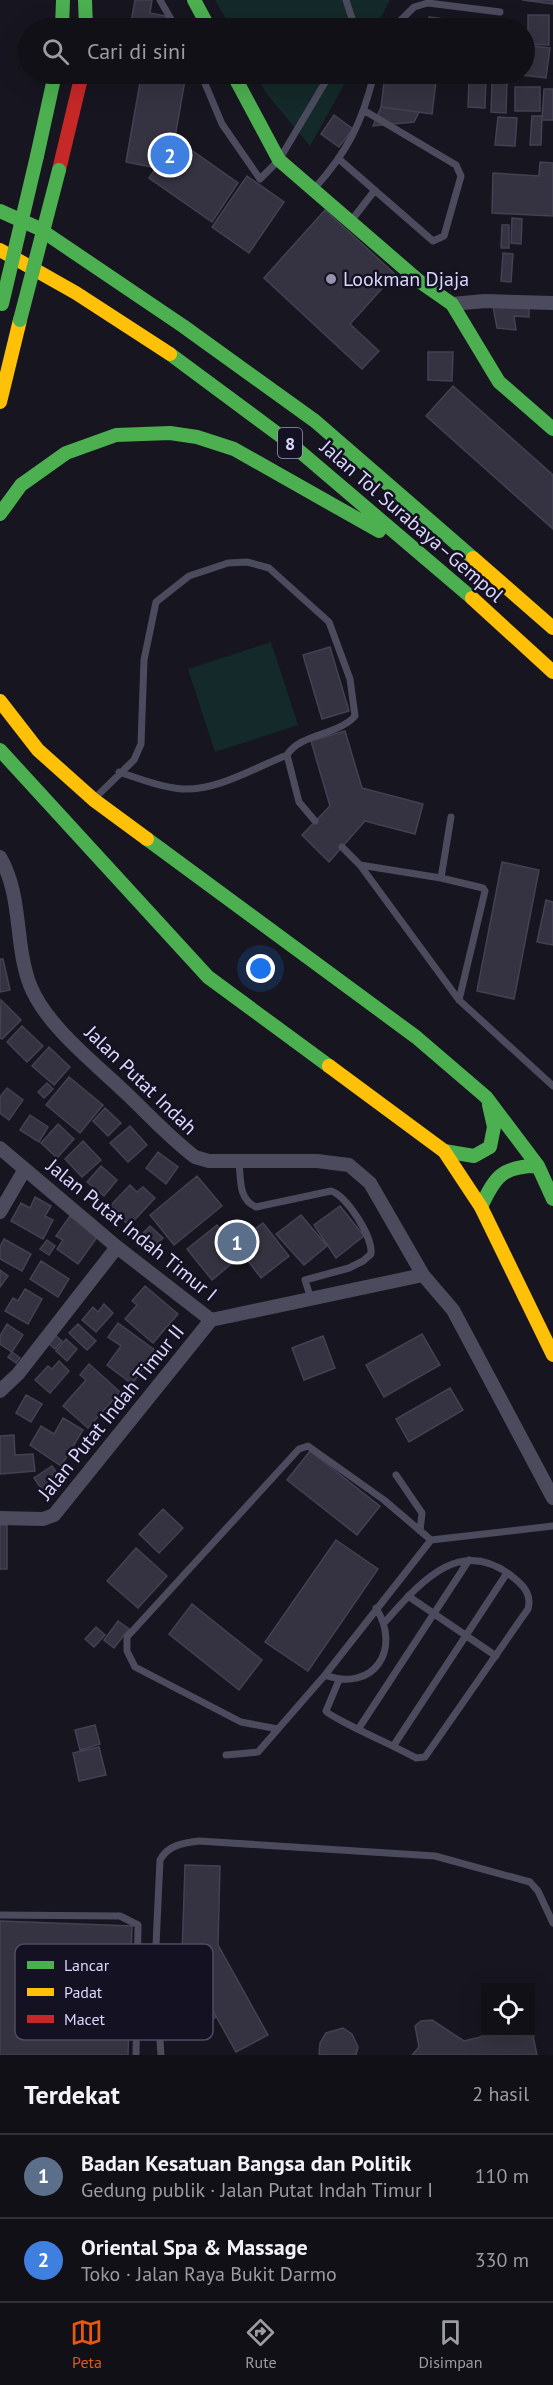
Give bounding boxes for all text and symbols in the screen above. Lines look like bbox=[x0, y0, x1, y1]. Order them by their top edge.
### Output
search box bbox=[18, 18, 535, 84]
icon: search bbox=[39, 35, 72, 68]
text: Cari di sini bbox=[87, 37, 186, 65]
pin: 2 bbox=[150, 132, 190, 178]
place label: Lookman Djaja bbox=[343, 266, 469, 292]
marker: Lookman Djaja bbox=[324, 272, 338, 286]
road number: 8 bbox=[278, 428, 302, 458]
street label: Jalan Tol Surabaya–Gempol bbox=[314, 433, 509, 608]
your location bbox=[246, 954, 275, 983]
street label: Jalan Putat Indah bbox=[79, 1019, 203, 1140]
street label: Jalan Putat Indah Timur I bbox=[41, 1152, 223, 1307]
pin: 1 bbox=[218, 1220, 256, 1264]
street label: Jalan Putat Indah Timur II bbox=[32, 1319, 190, 1506]
legend bbox=[15, 1944, 213, 2040]
text: Lancar bbox=[64, 1955, 110, 1975]
text: Padat bbox=[64, 1982, 103, 2002]
map controls bbox=[481, 1983, 535, 2037]
button: locate bbox=[481, 1983, 535, 2037]
text: Macet bbox=[64, 2009, 106, 2029]
text: Terdekat bbox=[24, 2078, 120, 2111]
text: 2 hasil bbox=[472, 2081, 529, 2107]
text: Badan Kesatuan Bangsa dan Politik bbox=[81, 2149, 411, 2177]
text: 1 bbox=[38, 2163, 49, 2189]
text: 110 m bbox=[475, 2163, 529, 2189]
text: Gedung publik · Jalan Putat Indah Timur I bbox=[81, 2177, 433, 2203]
text: Oriental Spa & Massage bbox=[81, 2233, 308, 2261]
text: 2 bbox=[38, 2247, 49, 2273]
text: 330 m bbox=[475, 2247, 529, 2273]
text: Toko · Jalan Raya Bukit Darmo bbox=[81, 2261, 337, 2287]
tab: Peta bbox=[70, 2316, 103, 2372]
tab: Rute bbox=[244, 2316, 277, 2372]
tab: Disimpan bbox=[418, 2316, 483, 2372]

